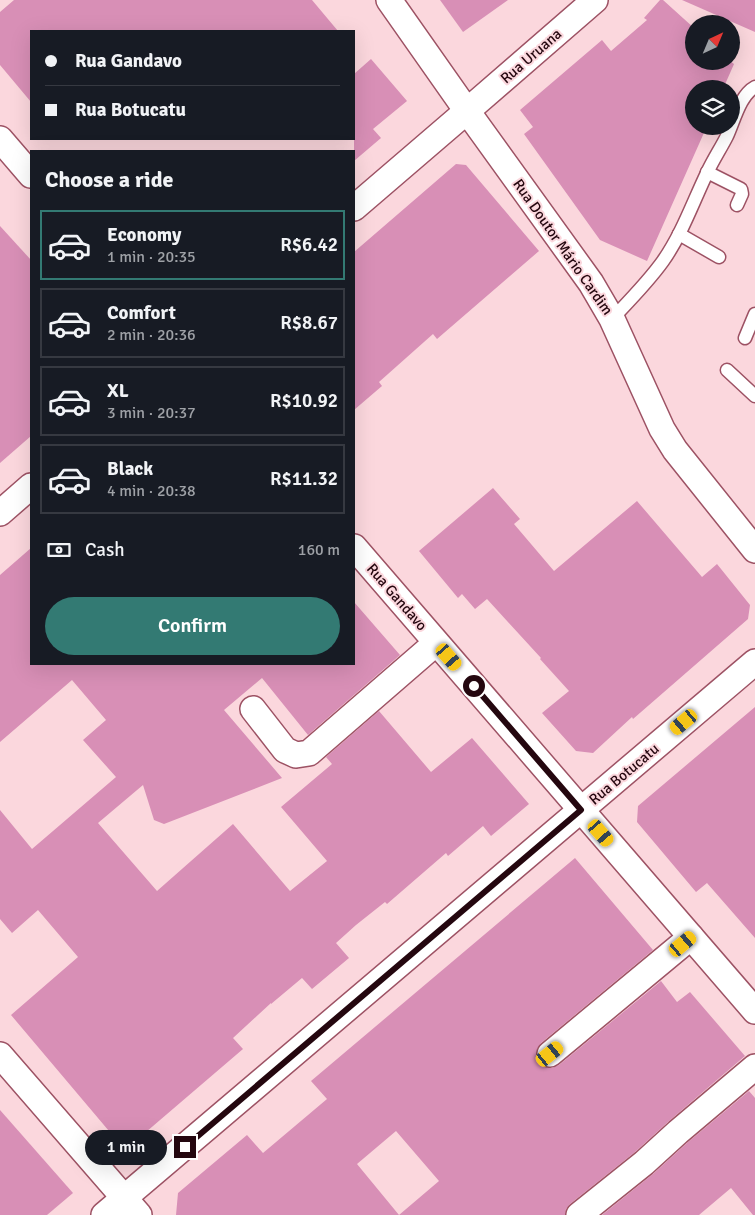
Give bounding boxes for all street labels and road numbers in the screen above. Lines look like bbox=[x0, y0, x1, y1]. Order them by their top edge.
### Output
street label: Rua Uruana bbox=[497, 25, 565, 87]
street label: Rua Doutor Mário Cardim bbox=[509, 176, 617, 318]
street label: Rua Gandavo bbox=[363, 560, 431, 634]
street label: Rua Botucatu bbox=[585, 739, 663, 809]

